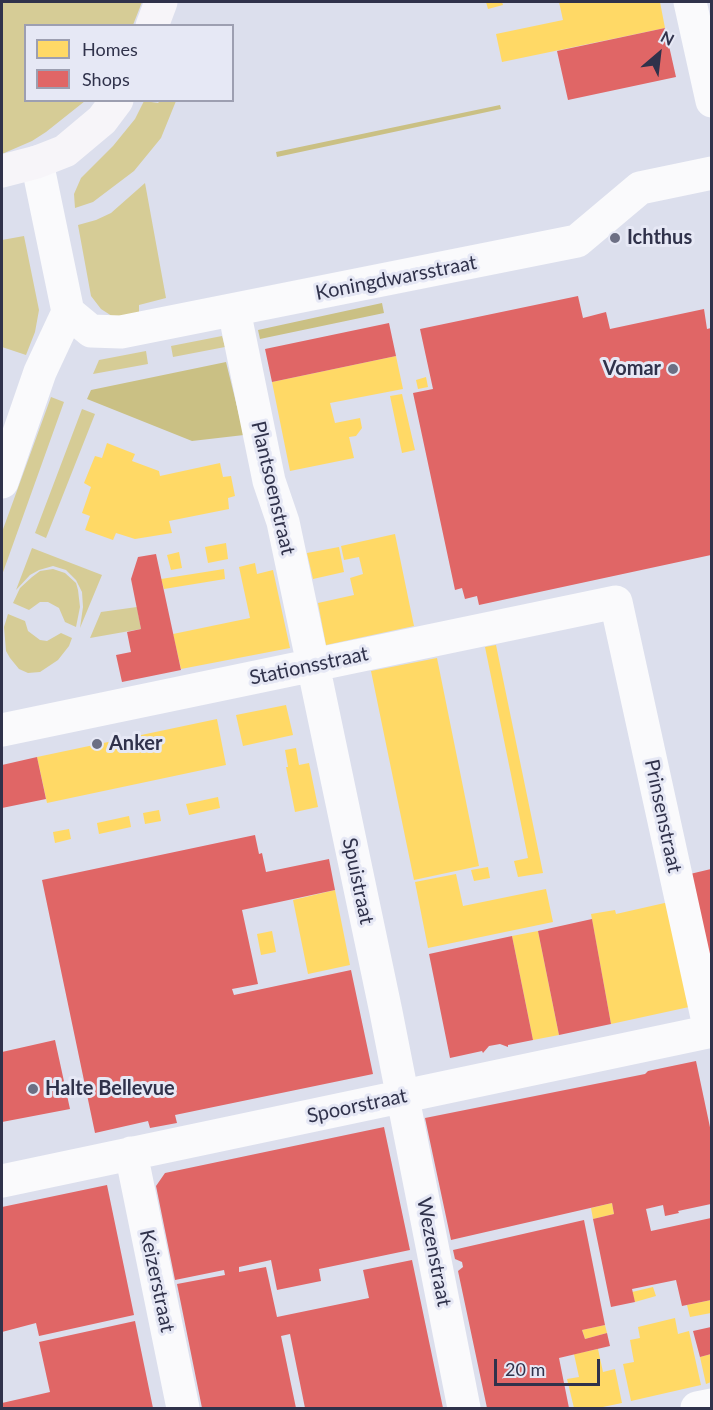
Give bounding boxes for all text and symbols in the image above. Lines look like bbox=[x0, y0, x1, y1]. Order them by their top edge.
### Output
legend bbox=[24, 24, 234, 102]
north arrow bbox=[629, 24, 689, 84]
text: N bbox=[658, 26, 678, 49]
text: Homes bbox=[82, 38, 138, 60]
text: Shops bbox=[82, 68, 130, 90]
place label: Ichthus bbox=[627, 226, 692, 250]
marker: Ichthus bbox=[608, 231, 622, 245]
street label: Koningdwarsstraat bbox=[313, 251, 479, 305]
place label: Vomar bbox=[603, 357, 661, 381]
marker: Vomar bbox=[666, 362, 680, 376]
street label: Plantsoenstraat bbox=[246, 419, 300, 557]
street label: Stationsstraat bbox=[247, 642, 371, 690]
place label: Anker bbox=[109, 732, 162, 756]
marker: Anker bbox=[90, 737, 104, 751]
street label: Prinsenstraat bbox=[639, 757, 687, 875]
street label: Spuistraat bbox=[337, 836, 379, 926]
place label: Halte Bellevue bbox=[45, 1077, 175, 1101]
marker: Halte Bellevue bbox=[26, 1082, 40, 1096]
street label: Spoorstraat bbox=[305, 1084, 409, 1128]
street label: Wezenstraat bbox=[412, 1195, 456, 1309]
street label: Keizerstraat bbox=[134, 1227, 180, 1335]
scale bar bbox=[497, 1347, 604, 1385]
text: 20 m bbox=[505, 1358, 545, 1380]

